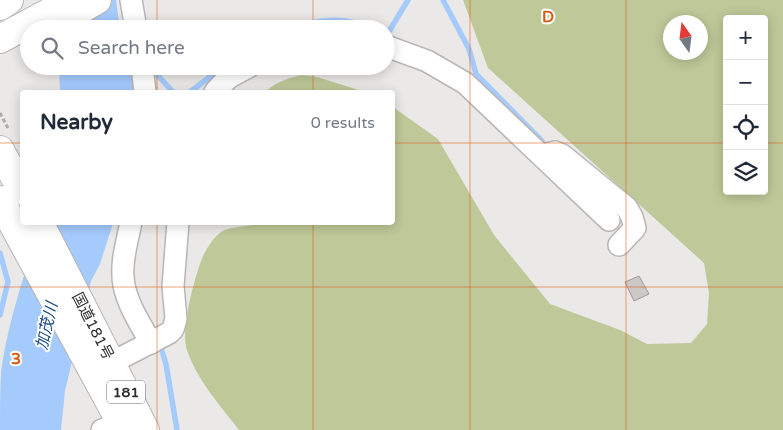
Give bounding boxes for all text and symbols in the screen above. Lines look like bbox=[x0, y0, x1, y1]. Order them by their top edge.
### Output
text: D bbox=[542, 7, 554, 27]
north arrow bbox=[663, 15, 708, 60]
map controls bbox=[723, 15, 768, 195]
button: + bbox=[723, 15, 768, 60]
search box bbox=[20, 20, 395, 75]
icon: search bbox=[38, 34, 66, 62]
text: Search here bbox=[78, 37, 185, 59]
button: − bbox=[723, 60, 768, 105]
button: locate bbox=[723, 105, 768, 150]
text: Nearby bbox=[40, 110, 113, 135]
text: 0 results bbox=[311, 113, 375, 133]
button: layers bbox=[723, 150, 768, 195]
street label: 国道181号 bbox=[68, 289, 118, 363]
water label: 加茂川 bbox=[32, 298, 63, 352]
text: 3 bbox=[11, 349, 21, 369]
road number: 181 bbox=[107, 381, 145, 404]

